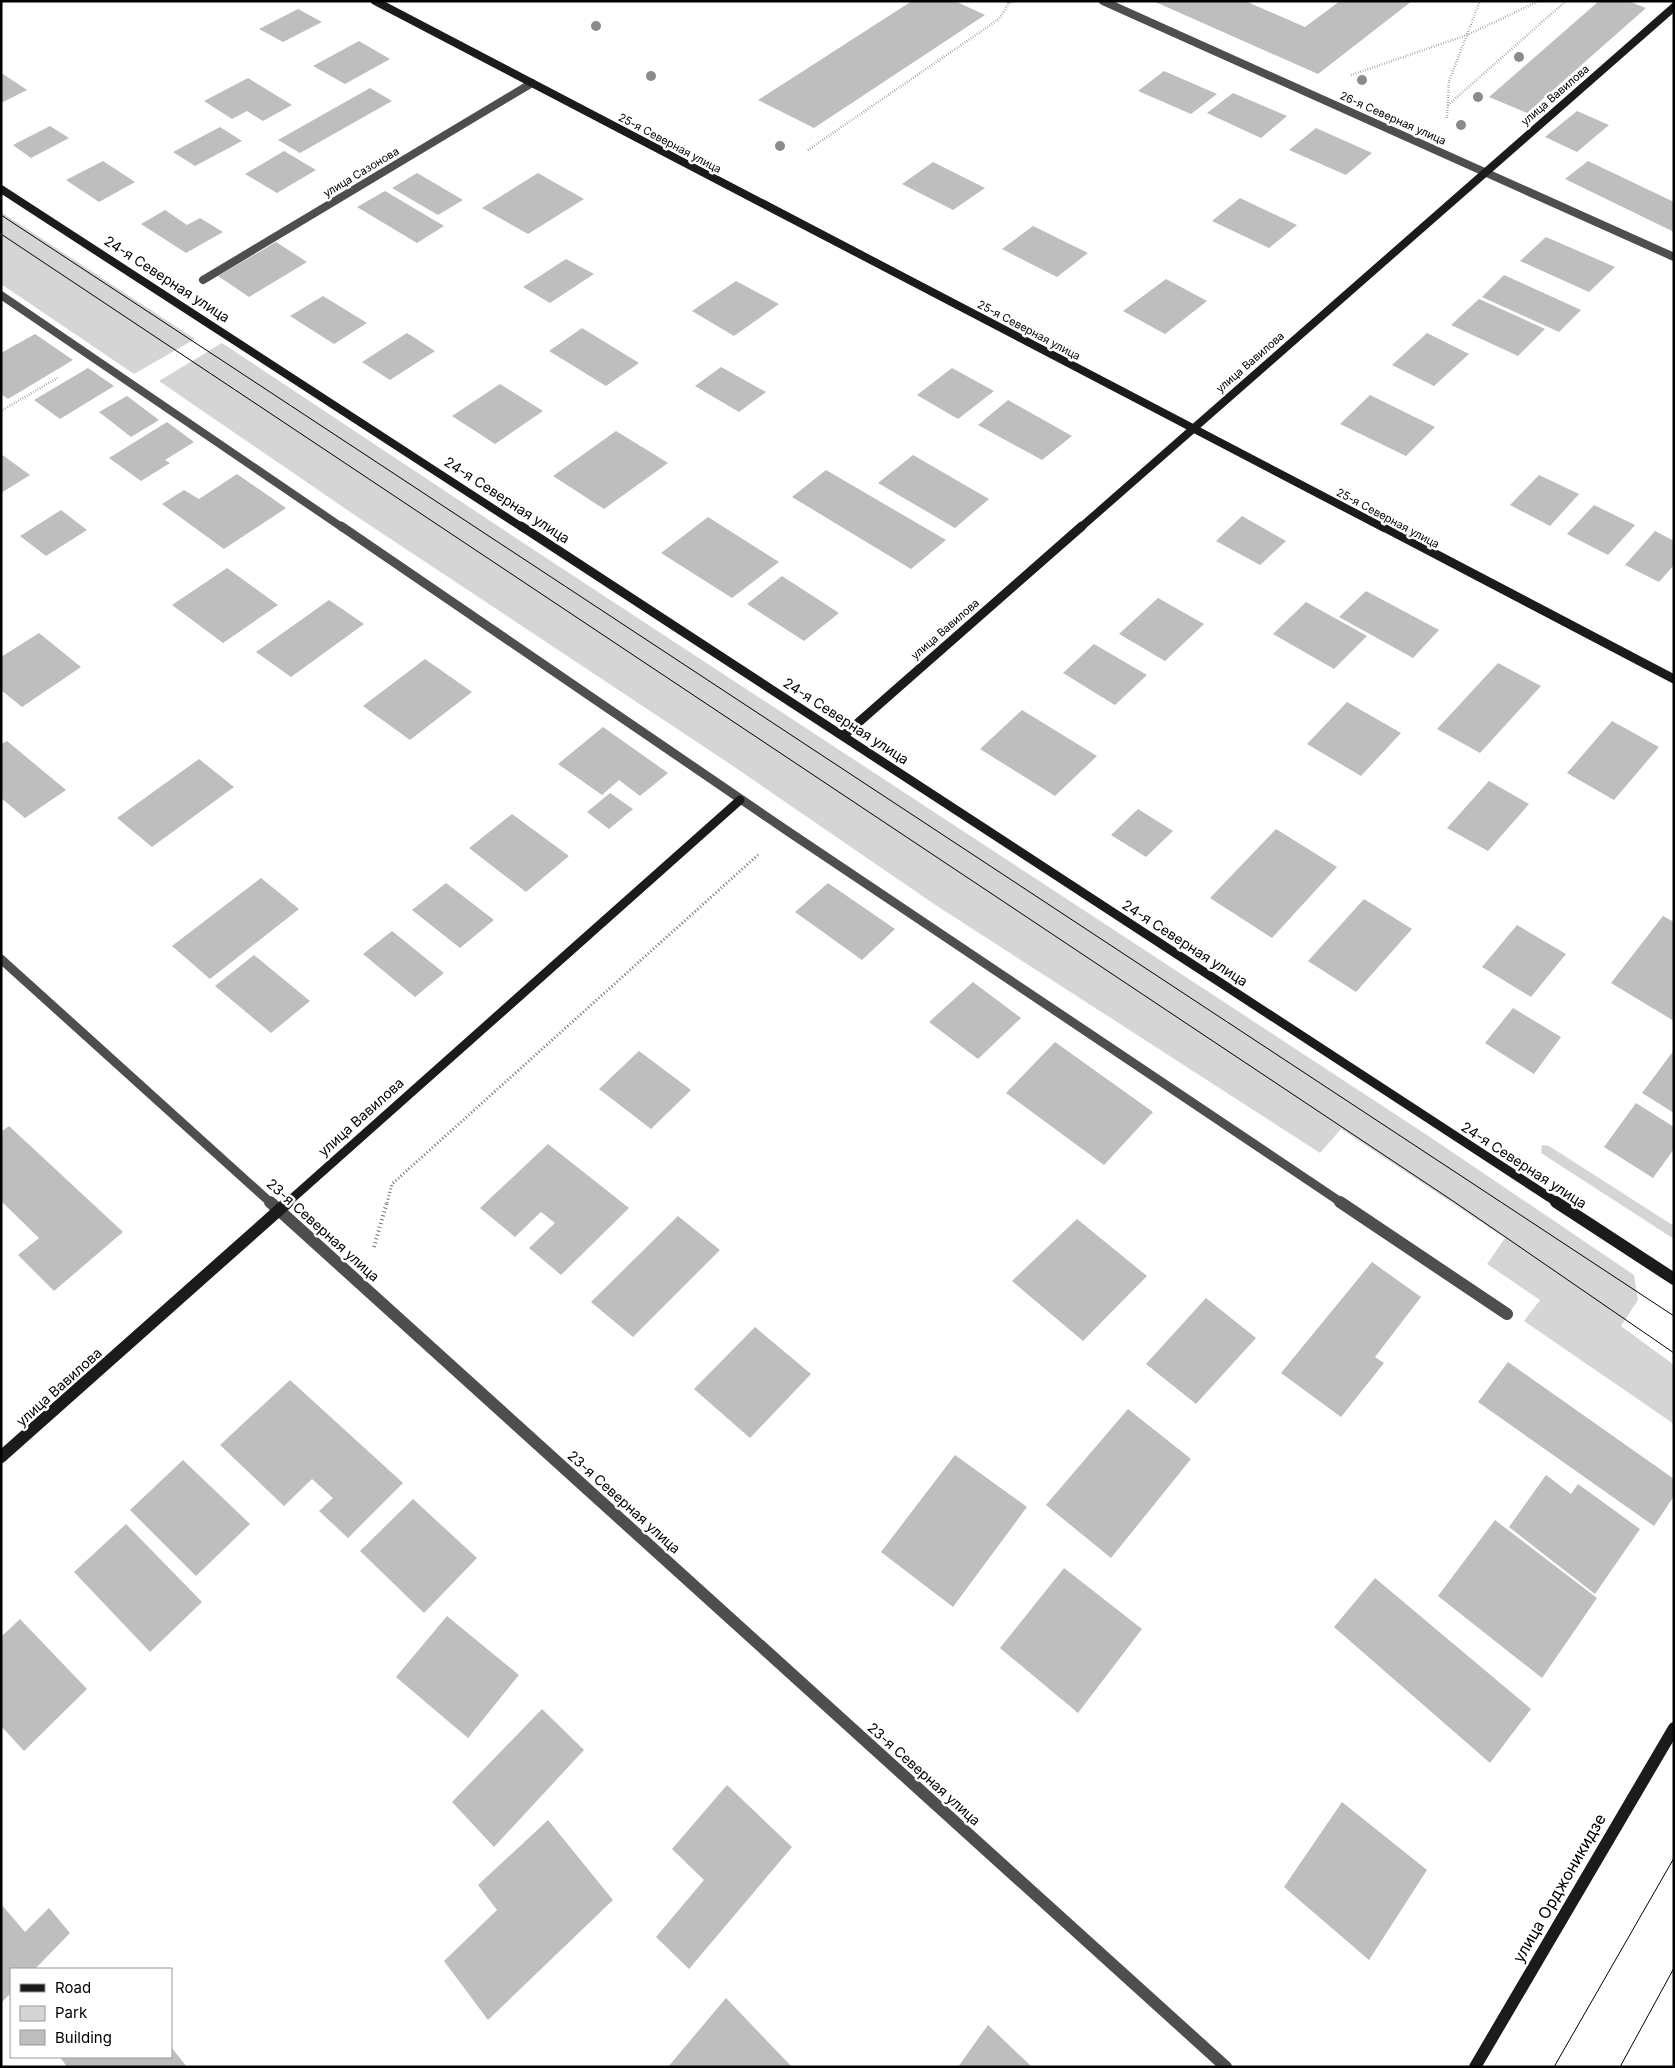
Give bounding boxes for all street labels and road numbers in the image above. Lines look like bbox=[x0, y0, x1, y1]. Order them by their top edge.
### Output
street label: улица Вавилова bbox=[1518, 62, 1592, 128]
street label: 26-я Северная улица bbox=[1338, 88, 1448, 148]
street label: 25-я Северная улица bbox=[616, 110, 724, 176]
street label: улица Сазонова bbox=[320, 144, 402, 200]
street label: 24-я Северная улица bbox=[101, 232, 233, 326]
street label: 25-я Северная улица bbox=[975, 297, 1083, 363]
street label: улица Вавилова bbox=[1213, 329, 1287, 395]
street label: 24-я Северная улица bbox=[441, 453, 573, 547]
street label: 25-я Северная улица bbox=[1334, 485, 1442, 551]
street label: улица Вавилова bbox=[908, 596, 982, 662]
street label: 24-я Северная улица bbox=[780, 674, 912, 768]
street label: 24-я Северная улица bbox=[1119, 896, 1251, 990]
street label: улица Вавилова bbox=[314, 1074, 407, 1159]
street label: 24-я Северная улица bbox=[1458, 1118, 1590, 1212]
street label: 23-я Северная улица bbox=[263, 1174, 383, 1285]
street label: улица Вавилова bbox=[12, 1344, 105, 1429]
street label: 23-я Северная улица bbox=[564, 1446, 684, 1557]
street label: 23-я Северная улица bbox=[864, 1718, 984, 1829]
street label: улица Орджоникидзе bbox=[1508, 1810, 1610, 1966]

